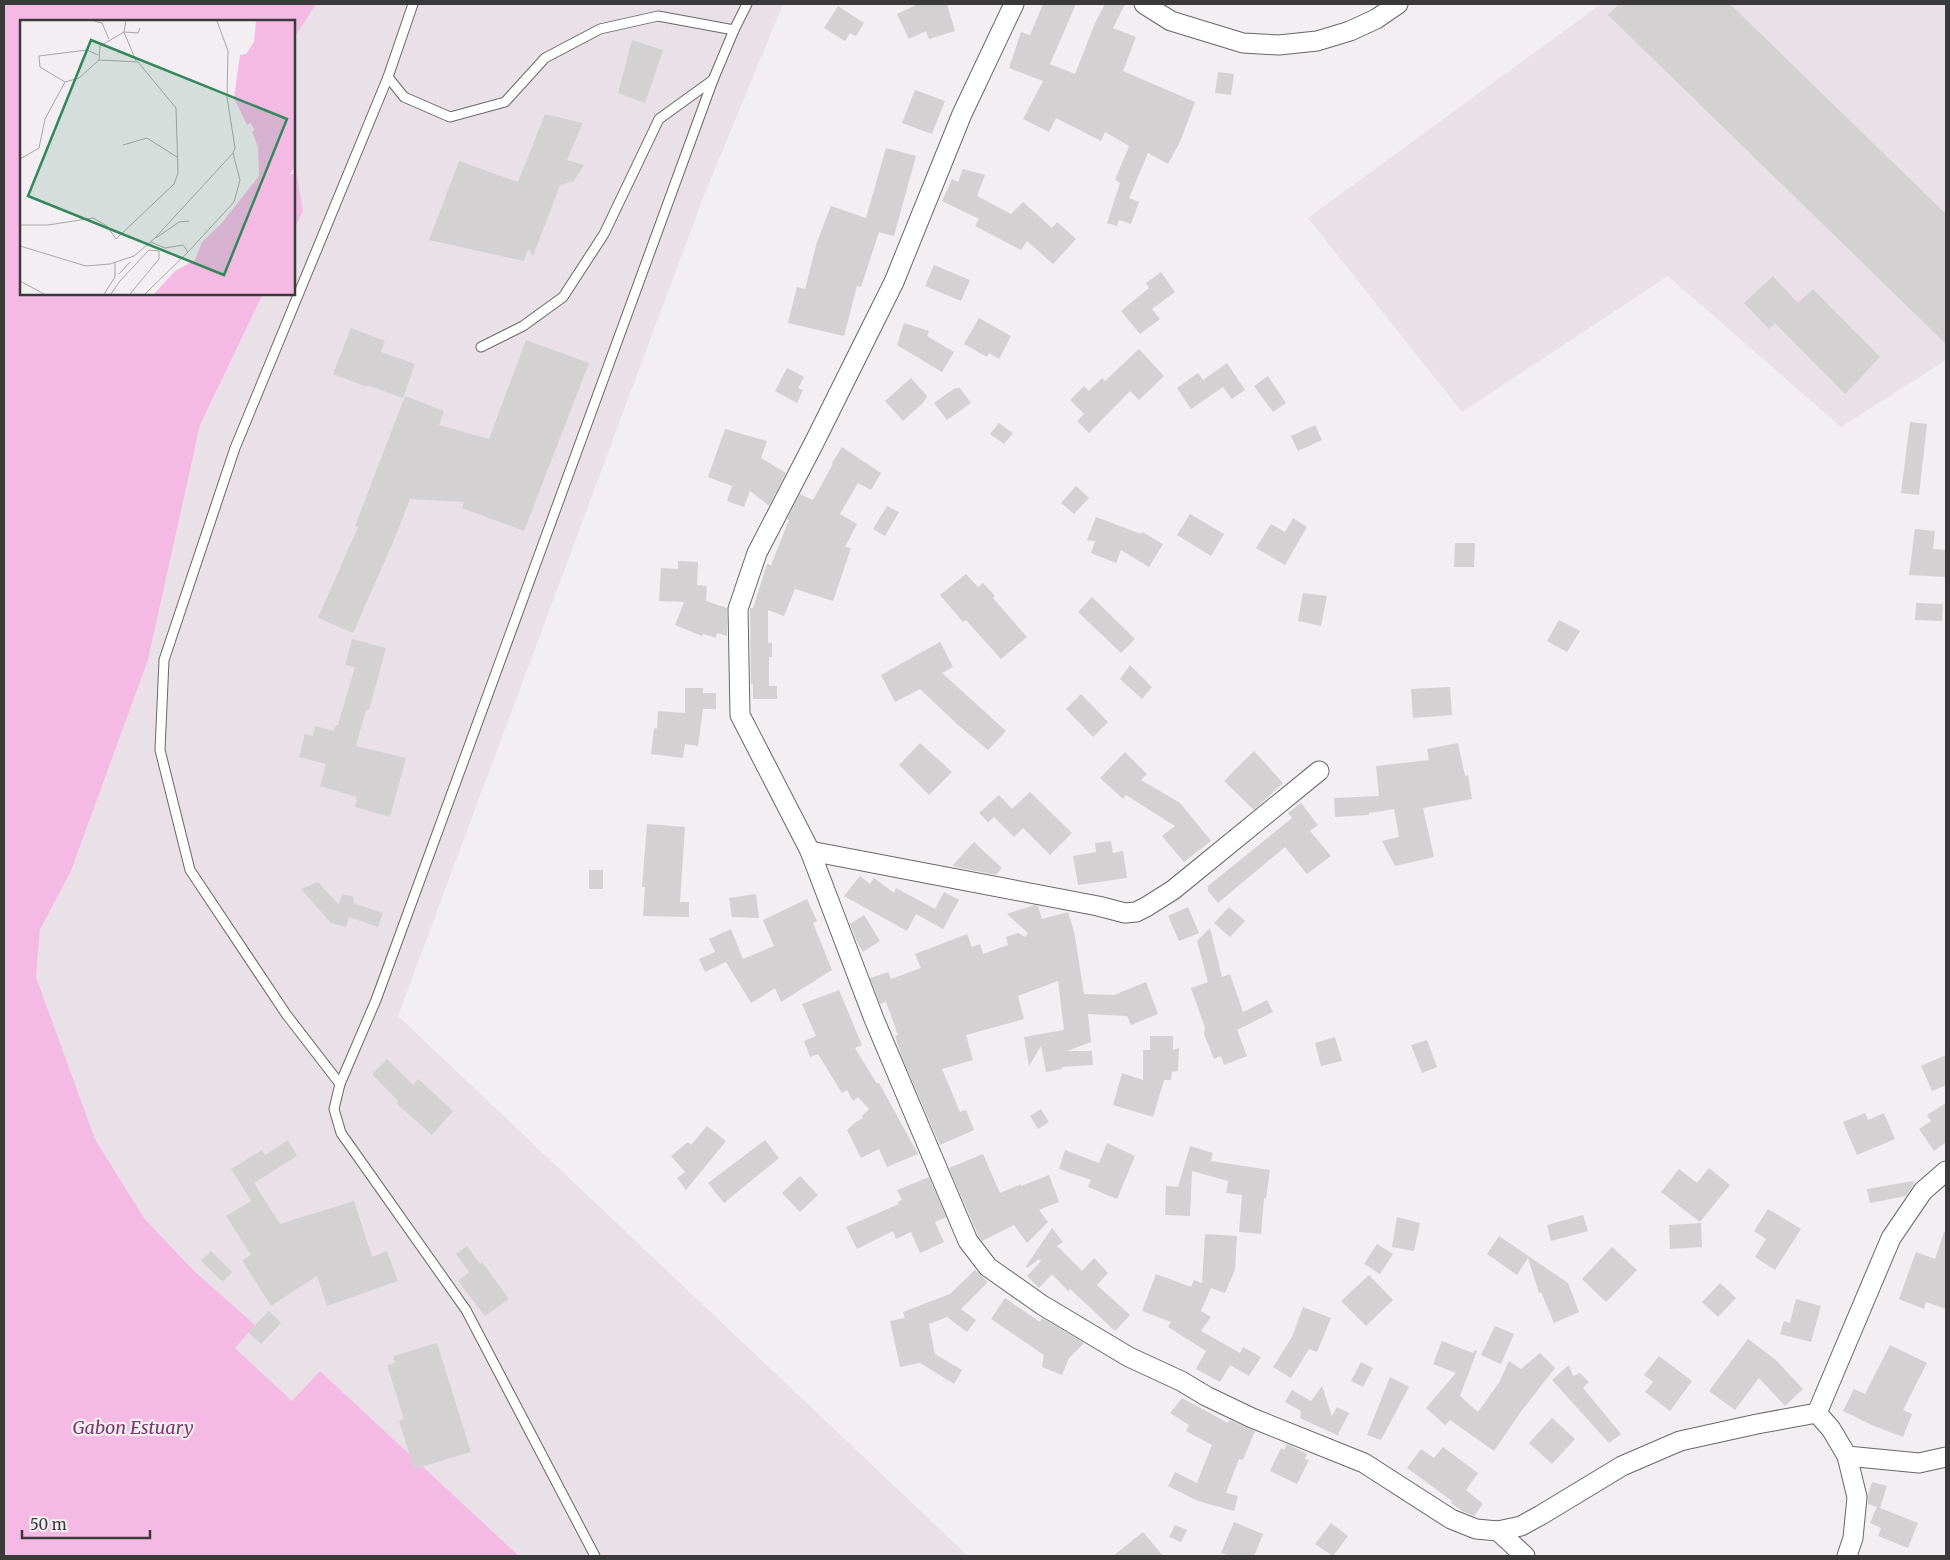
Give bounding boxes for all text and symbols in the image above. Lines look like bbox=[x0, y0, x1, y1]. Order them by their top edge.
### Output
inset map bbox=[20, 20, 295, 295]
water label: Gabon Estuary bbox=[73, 1416, 194, 1439]
scale bar bbox=[22, 1508, 150, 1540]
text: 50 m bbox=[30, 1515, 67, 1534]

